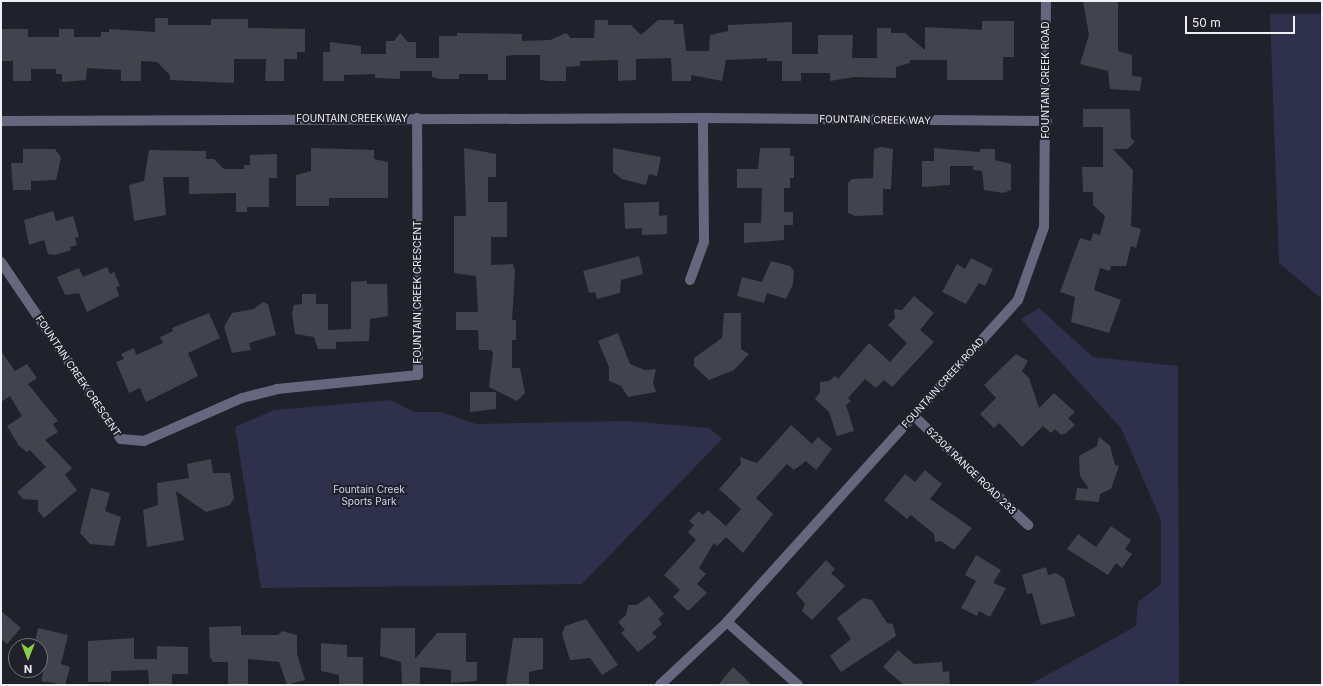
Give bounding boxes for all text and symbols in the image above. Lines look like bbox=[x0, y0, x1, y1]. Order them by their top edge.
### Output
scale bar bbox=[1187, 8, 1297, 34]
text: 50 m bbox=[1192, 15, 1221, 30]
street label: FOUNTAIN CREEK ROAD bbox=[1040, 21, 1052, 139]
street label: FOUNTAIN CREEK WAY bbox=[296, 113, 408, 125]
street label: FOUNTAIN CREEK WAY bbox=[819, 113, 931, 127]
street label: FOUNTAIN CREEK CRESCENT bbox=[412, 221, 424, 363]
street label: FOUNTAIN CREEK CRESCENT bbox=[33, 313, 123, 439]
street label: FOUNTAIN CREEK ROAD bbox=[899, 335, 987, 431]
street label: 52304 RANGE ROAD 233 bbox=[924, 425, 1018, 517]
park label: Fountain Creek Sports Park bbox=[333, 483, 405, 506]
north arrow bbox=[8, 638, 48, 678]
text: N bbox=[24, 662, 32, 676]

